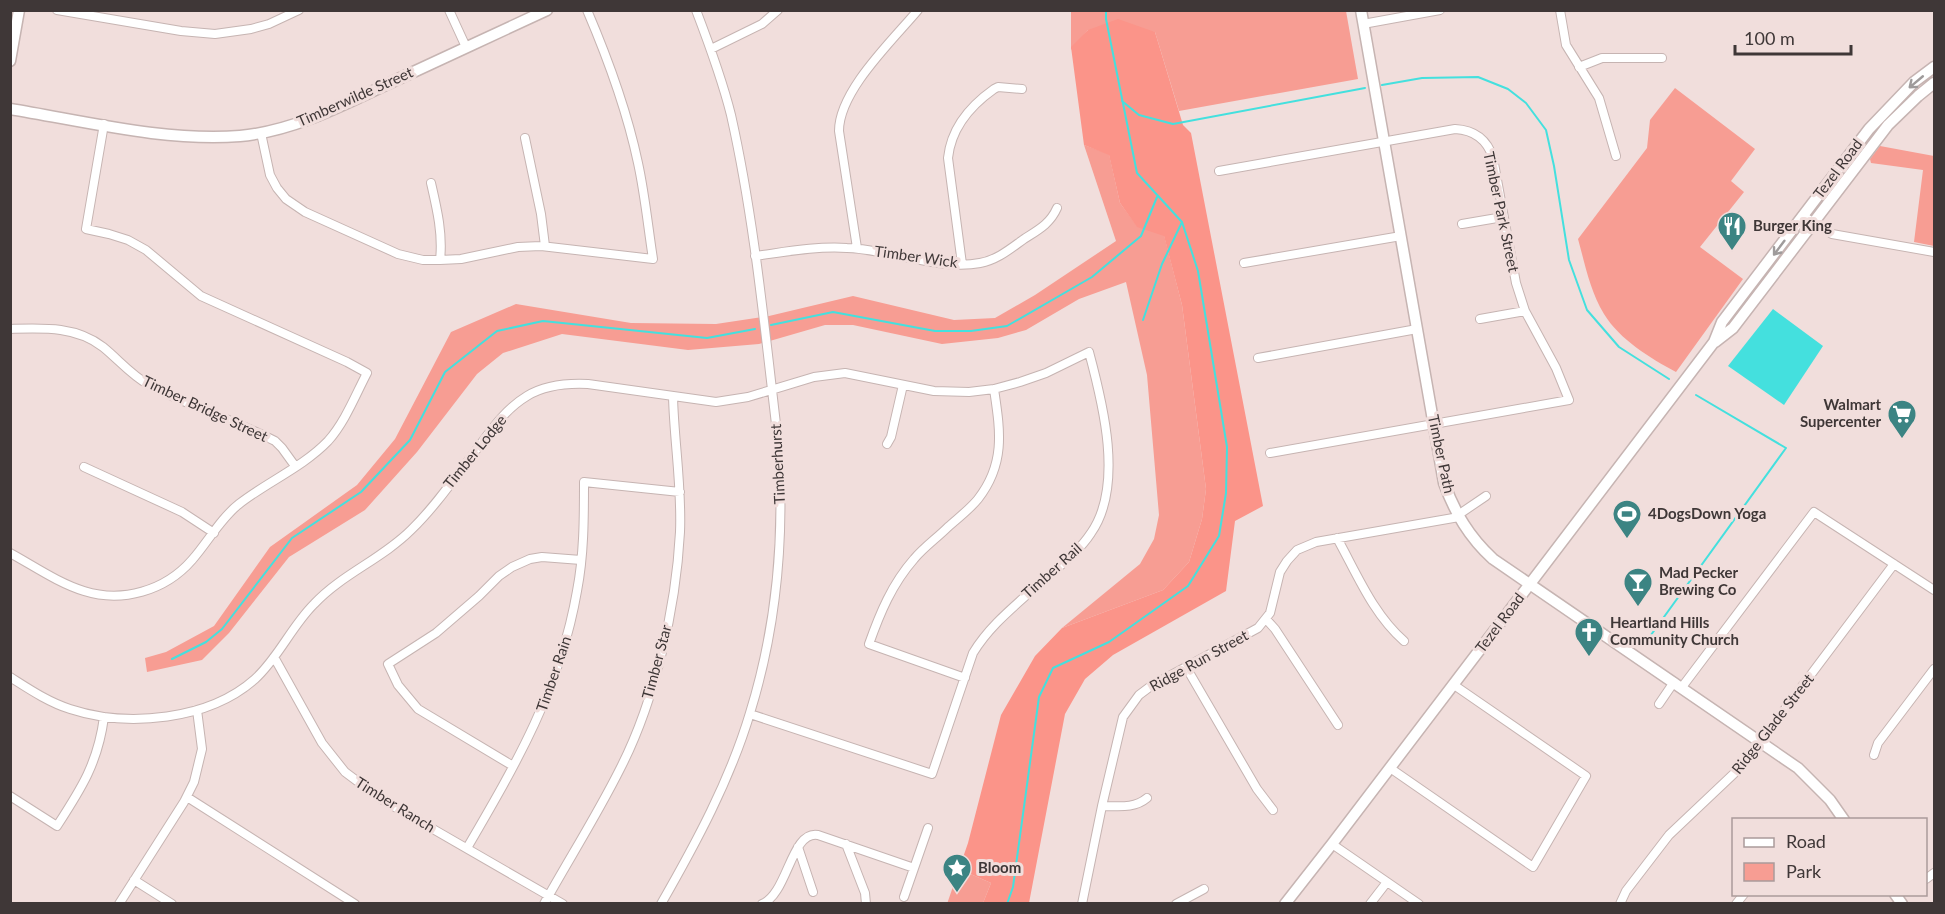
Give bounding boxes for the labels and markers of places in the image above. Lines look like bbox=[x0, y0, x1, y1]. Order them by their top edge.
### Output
restaurant icon: Burger King bbox=[1716, 210, 1748, 252]
place label: Burger King bbox=[1753, 216, 1832, 234]
place label: Walmart Supercenter bbox=[1800, 395, 1881, 430]
supermarket icon: Walmart Supercenter bbox=[1886, 398, 1918, 440]
sports icon: 4DogsDown Yoga bbox=[1611, 498, 1643, 540]
place label: 4DogsDown Yoga bbox=[1648, 504, 1766, 522]
place label: Mad Pecker Brewing Co bbox=[1659, 563, 1739, 598]
bar icon: Mad Pecker Brewing Co bbox=[1622, 566, 1654, 608]
place label: Heartland Hills Community Church bbox=[1610, 613, 1739, 648]
church icon: Heartland Hills Community Church bbox=[1573, 616, 1605, 658]
place icon: Bloom bbox=[941, 852, 973, 894]
place label: Bloom bbox=[978, 858, 1021, 876]

